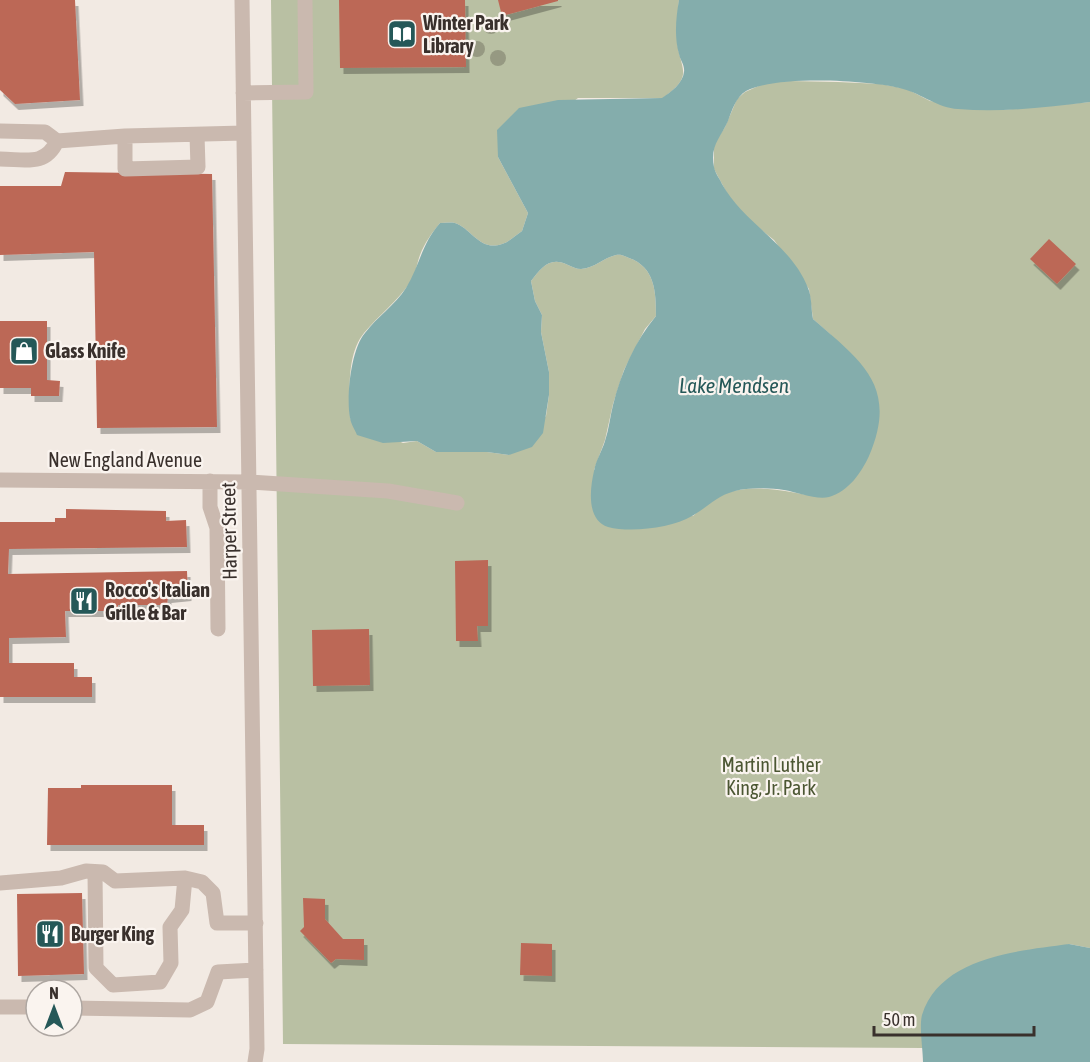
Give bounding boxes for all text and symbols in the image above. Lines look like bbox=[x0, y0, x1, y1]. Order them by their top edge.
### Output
place label: Winter Park Library bbox=[422, 11, 509, 57]
library icon: Winter Park Library bbox=[386, 18, 418, 50]
shop icon: Glass Knife bbox=[8, 335, 40, 367]
place label: Glass Knife bbox=[45, 339, 126, 362]
water label: Lake Mendsen bbox=[679, 373, 789, 397]
street label: New England Avenue bbox=[48, 448, 202, 471]
street label: Harper Street bbox=[216, 482, 241, 580]
place label: Rocco's Italian Grille & Bar bbox=[105, 578, 210, 624]
restaurant icon: Rocco's Italian Grille & Bar bbox=[68, 585, 100, 617]
park label: Martin Luther King, Jr. Park bbox=[721, 753, 822, 799]
restaurant icon: Burger King bbox=[34, 918, 66, 950]
place label: Burger King bbox=[71, 922, 154, 945]
north arrow bbox=[24, 978, 84, 1038]
text: N bbox=[49, 984, 59, 1002]
scale bar bbox=[874, 999, 1034, 1037]
text: 50 m bbox=[883, 1009, 915, 1030]

